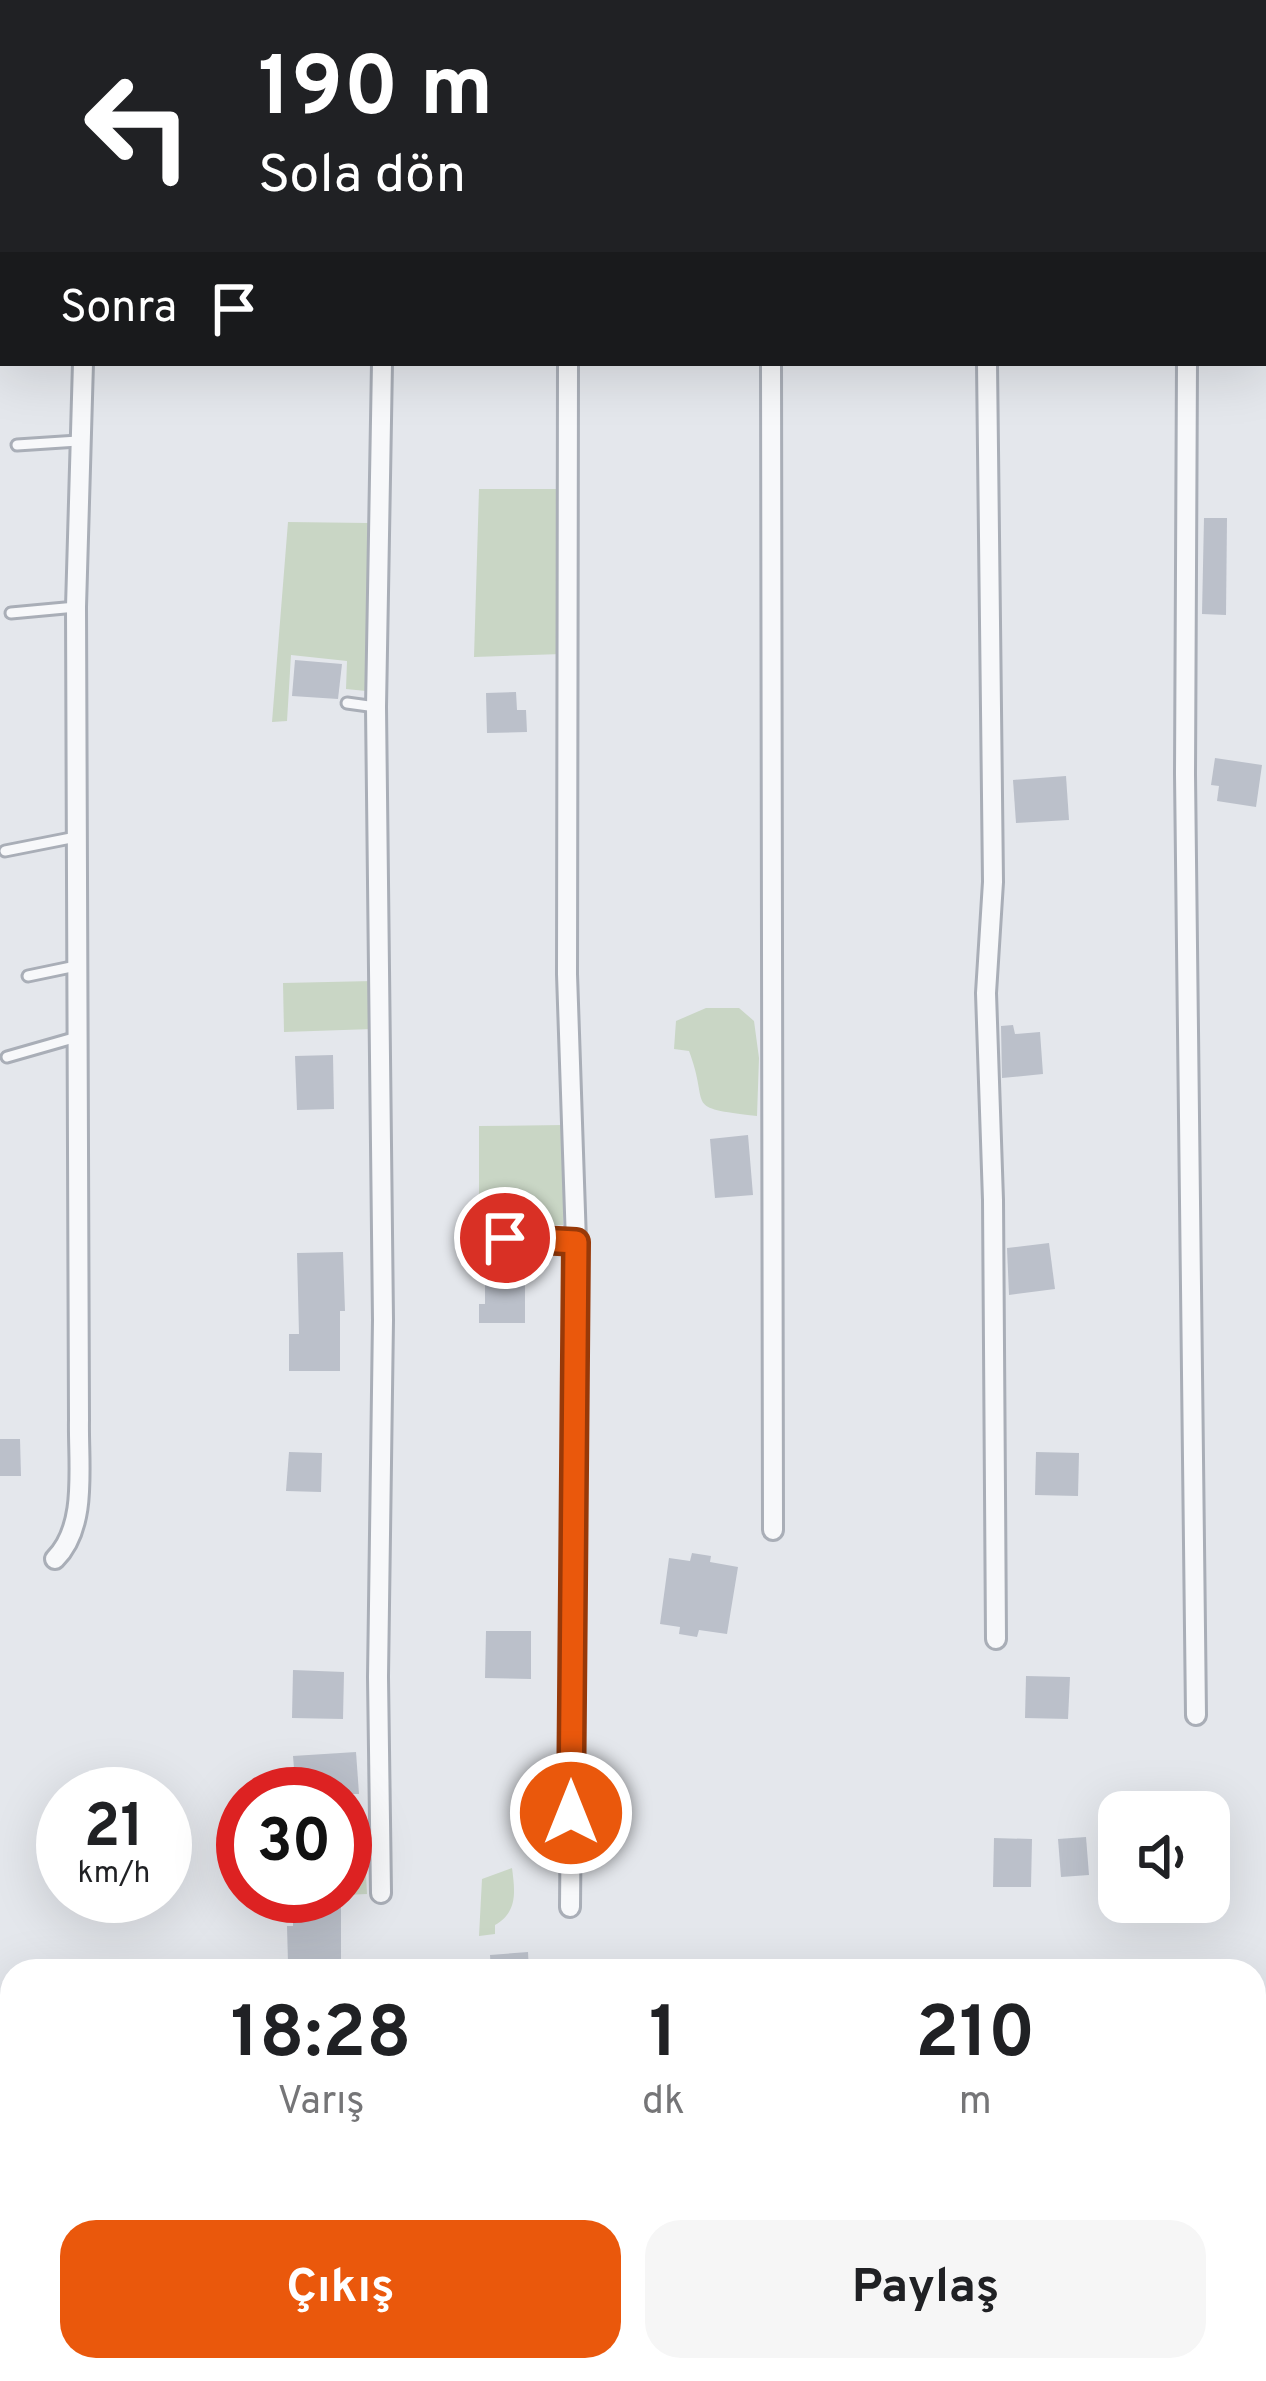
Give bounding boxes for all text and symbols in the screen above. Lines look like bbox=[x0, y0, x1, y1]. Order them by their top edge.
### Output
text: 190 m bbox=[258, 39, 493, 145]
icon: left bbox=[60, 48, 216, 204]
text: Sola dön bbox=[258, 143, 466, 212]
icon: arrive bbox=[201, 276, 267, 342]
text: Sonra bbox=[60, 281, 177, 338]
pin bbox=[454, 1187, 556, 1289]
icon: arrive bbox=[472, 1205, 538, 1271]
position arrow bbox=[508, 1750, 634, 1876]
speed limit sign: 30 bbox=[216, 1767, 372, 1923]
map controls bbox=[1098, 1791, 1230, 1923]
button: sound bbox=[1098, 1791, 1230, 1923]
text: 21 bbox=[84, 1792, 144, 1868]
text: km/h bbox=[78, 1856, 150, 1893]
text: 18:28 bbox=[231, 1991, 411, 2083]
text: 1 bbox=[649, 1991, 678, 2083]
text: 210 bbox=[915, 1991, 1035, 2083]
text: Varış bbox=[278, 2079, 364, 2128]
text: dk bbox=[642, 2079, 685, 2128]
text: m bbox=[959, 2079, 992, 2128]
button: Çıkış bbox=[60, 2220, 621, 2358]
button: Paylaş bbox=[645, 2220, 1206, 2358]

